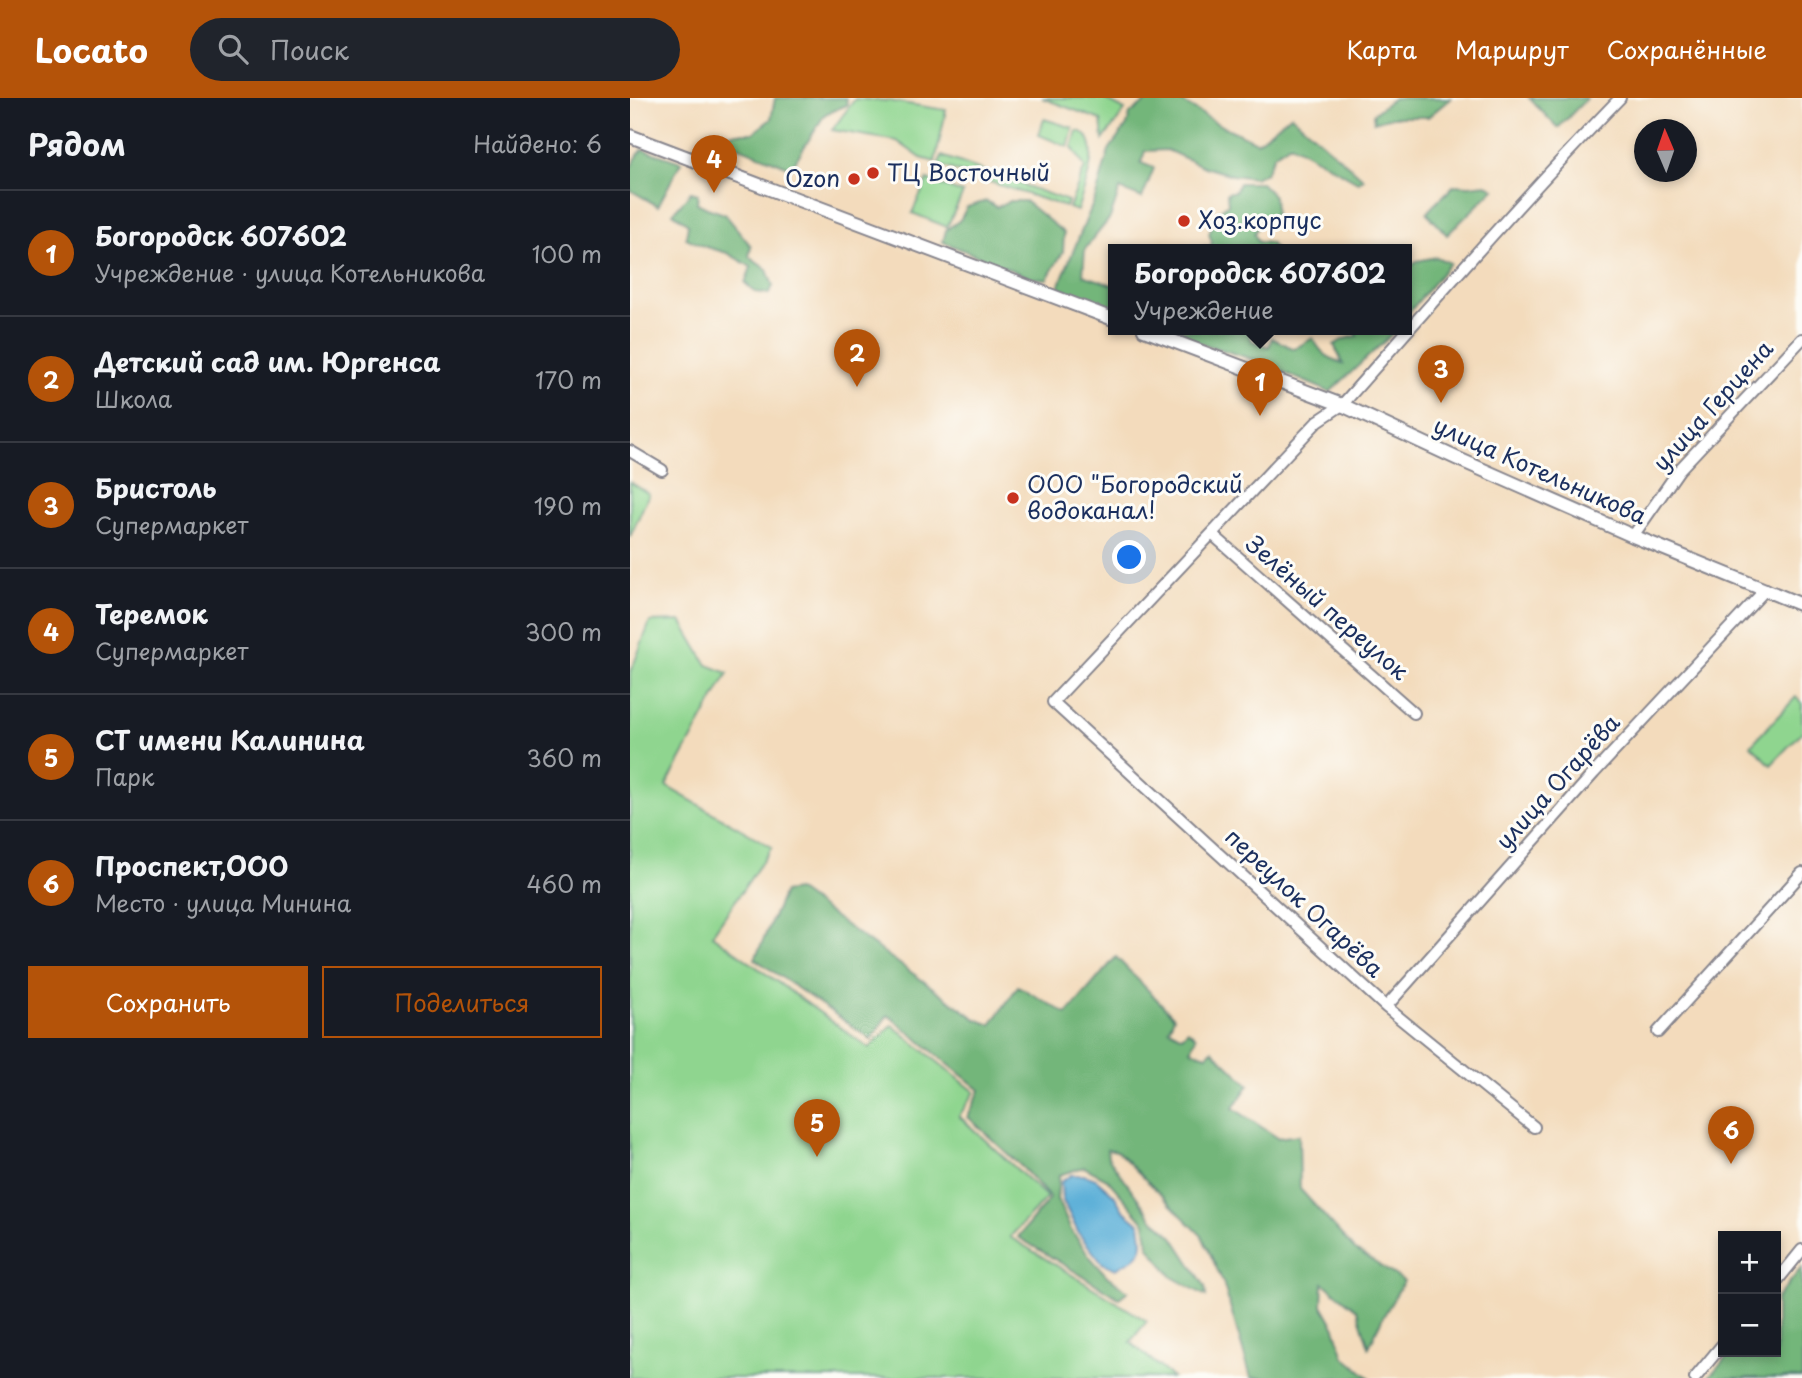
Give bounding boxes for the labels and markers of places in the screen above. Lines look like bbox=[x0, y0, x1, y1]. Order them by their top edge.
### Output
pin: 4 bbox=[691, 135, 737, 193]
place label: ТЦ Восточный bbox=[887, 154, 1050, 189]
place label: Ozon bbox=[785, 160, 840, 195]
marker: ТЦ Восточный bbox=[865, 165, 881, 181]
marker: Ozon bbox=[846, 171, 862, 187]
place label: Хоз.корпус bbox=[1198, 202, 1321, 237]
marker: Хоз.корпус bbox=[1176, 213, 1192, 229]
pin: 2 bbox=[834, 329, 880, 387]
pin: 3 bbox=[1418, 345, 1464, 403]
pin: 1 bbox=[1237, 358, 1283, 416]
place label: ООО "Богородский водоканал! bbox=[1027, 466, 1243, 527]
marker: ООО "Богородский водоканал! bbox=[1005, 490, 1021, 506]
pin: 5 bbox=[794, 1099, 840, 1157]
pin: 6 bbox=[1708, 1106, 1754, 1164]

